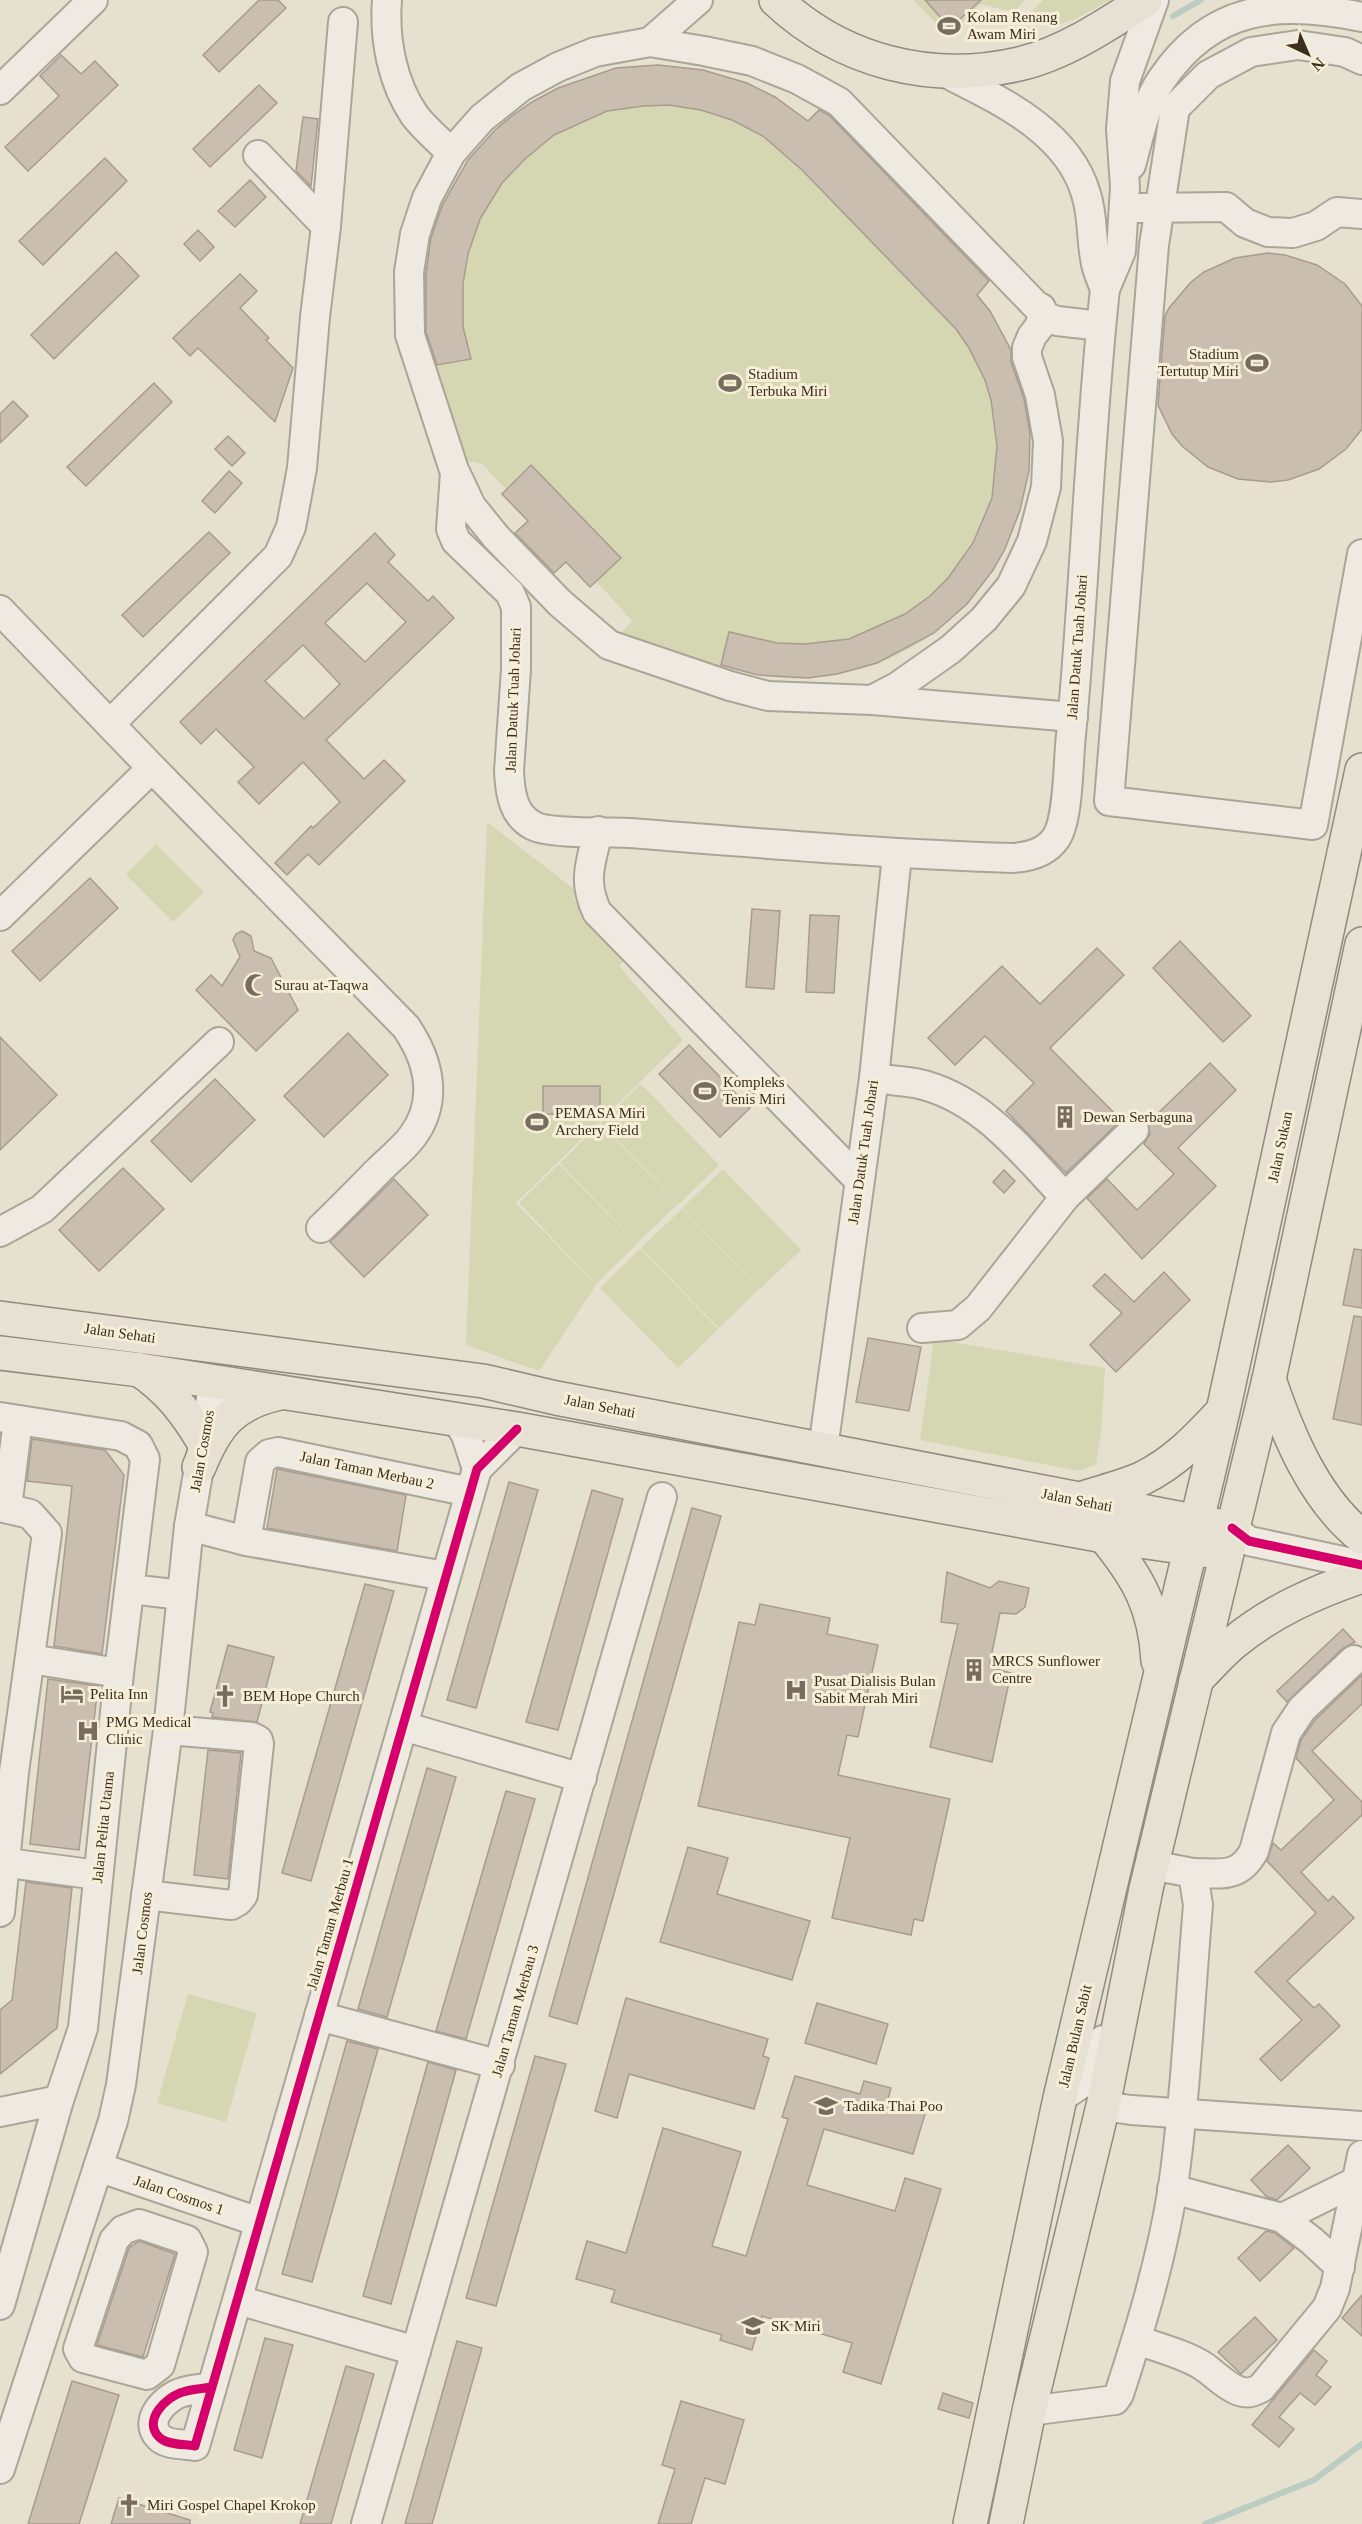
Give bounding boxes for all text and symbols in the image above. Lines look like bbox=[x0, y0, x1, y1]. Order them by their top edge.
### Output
place label: Kolam Renang Awam Miri bbox=[967, 9, 1058, 42]
sports icon: Kolam Renang Awam Miri bbox=[936, 13, 962, 39]
north arrow bbox=[1278, 24, 1338, 84]
text: N bbox=[1308, 54, 1328, 75]
place label: Stadium Tertutup Miri bbox=[1158, 346, 1239, 379]
sports icon: Stadium Tertutup Miri bbox=[1244, 350, 1270, 376]
place label: Stadium Terbuka Miri bbox=[748, 366, 827, 399]
sports icon: Stadium Terbuka Miri bbox=[717, 370, 743, 396]
street label: Jalan Datuk Tuah Johari bbox=[1064, 574, 1090, 720]
street label: Jalan Datuk Tuah Johari bbox=[502, 627, 524, 773]
mosque icon: Surau at-Taqwa bbox=[243, 972, 269, 998]
place label: Surau at-Taqwa bbox=[274, 977, 369, 993]
place label: Kompleks Tenis Miri bbox=[723, 1074, 786, 1107]
sports icon: Kompleks Tenis Miri bbox=[692, 1078, 718, 1104]
street label: Jalan Datuk Tuah Johari bbox=[845, 1079, 881, 1225]
building icon: Dewan Serbaguna bbox=[1052, 1104, 1078, 1130]
place label: PEMASA Miri Archery Field bbox=[555, 1105, 645, 1138]
sports icon: PEMASA Miri Archery Field bbox=[524, 1109, 550, 1135]
place label: Dewan Serbaguna bbox=[1083, 1109, 1193, 1125]
street label: Jalan Sukan bbox=[1265, 1110, 1295, 1184]
street label: Jalan Sehati bbox=[83, 1320, 157, 1346]
street label: Jalan Sehati bbox=[563, 1391, 637, 1421]
street label: Jalan Cosmos bbox=[187, 1409, 217, 1493]
street label: Jalan Taman Merbau 2 bbox=[299, 1448, 435, 1492]
street label: Jalan Sehati bbox=[1040, 1485, 1114, 1515]
place label: MRCS Sunflower Centre bbox=[992, 1653, 1100, 1686]
building icon: MRCS Sunflower Centre bbox=[961, 1657, 987, 1683]
place label: Pusat Dialisis Bulan Sabit Merah Miri bbox=[814, 1673, 936, 1706]
hospital icon: Pusat Dialisis Bulan Sabit Merah Miri bbox=[783, 1677, 809, 1703]
hotel icon: Pelita Inn bbox=[59, 1681, 85, 1707]
church icon: BEM Hope Church bbox=[212, 1683, 238, 1709]
place label: Pelita Inn bbox=[90, 1686, 148, 1702]
place label: BEM Hope Church bbox=[243, 1688, 360, 1704]
place label: PMG Medical Clinic bbox=[106, 1714, 191, 1747]
hospital icon: PMG Medical Clinic bbox=[75, 1718, 101, 1744]
street label: Jalan Pelita Utama bbox=[89, 1770, 117, 1884]
street label: Jalan Taman Merbau 1 bbox=[303, 1856, 357, 1992]
street label: Jalan Cosmos bbox=[129, 1891, 155, 1975]
street label: Jalan Taman Merbau 3 bbox=[488, 1943, 542, 2079]
street label: Jalan Bulan Sabit bbox=[1055, 1982, 1095, 2089]
school or university icon: Tadika Thai Poo bbox=[813, 2093, 839, 2119]
place label: Tadika Thai Poo bbox=[844, 2098, 943, 2114]
street label: Jalan Cosmos 1 bbox=[132, 2172, 226, 2218]
school or university icon: SK Miri bbox=[740, 2313, 766, 2339]
place label: SK Miri bbox=[771, 2318, 821, 2334]
church icon: Miri Gospel Chapel Krokop bbox=[116, 2492, 142, 2518]
place label: Miri Gospel Chapel Krokop bbox=[147, 2497, 316, 2513]

